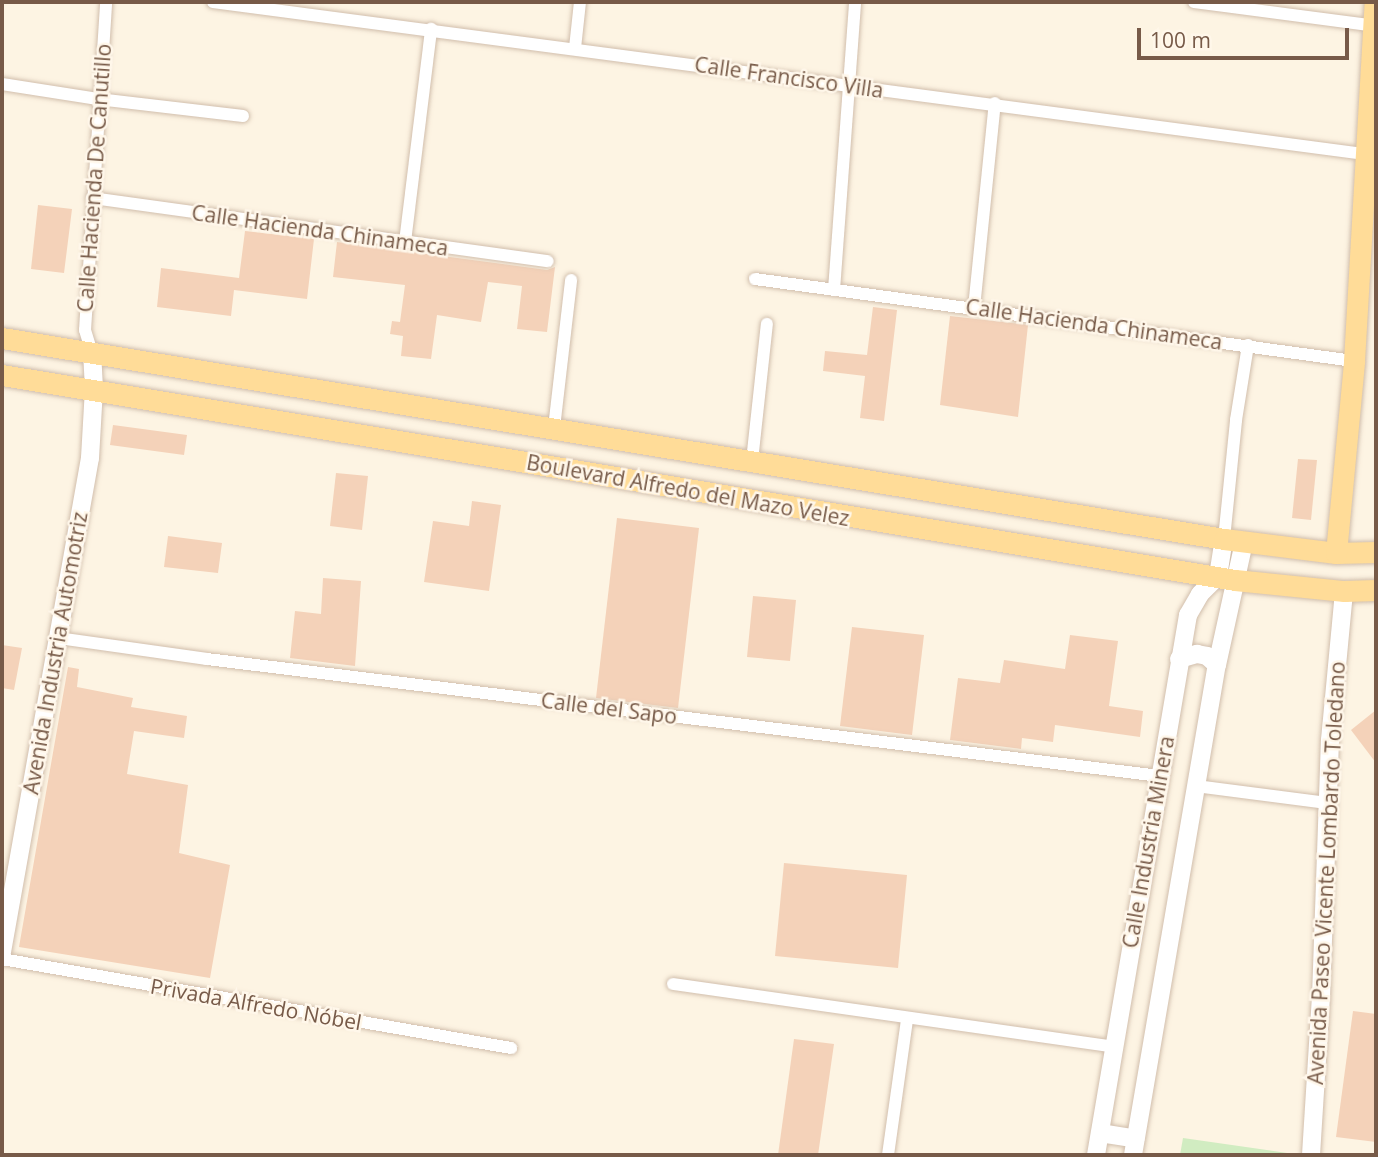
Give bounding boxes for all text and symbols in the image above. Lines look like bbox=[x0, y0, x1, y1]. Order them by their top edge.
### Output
scale bar bbox=[1140, 14, 1352, 58]
text: 100 m bbox=[1150, 26, 1211, 54]
street label: Calle Hacienda De Canutillo bbox=[72, 43, 116, 313]
street label: Calle Francisco Villa bbox=[693, 51, 885, 103]
street label: Calle Hacienda Chinameca bbox=[190, 200, 450, 260]
street label: Calle Hacienda Chinameca bbox=[964, 294, 1224, 354]
street label: Boulevard Alfredo del Mazo Velez bbox=[525, 449, 851, 531]
street label: Avenida Industria Automotriz bbox=[18, 510, 92, 796]
street label: Avenida Paseo Vicente Lombardo Toledano bbox=[1302, 661, 1350, 1085]
street label: Calle del Sapo bbox=[540, 687, 678, 729]
street label: Calle Industria Minera bbox=[1117, 734, 1179, 950]
street label: Privada Alfredo Nóbel bbox=[148, 973, 364, 1035]

